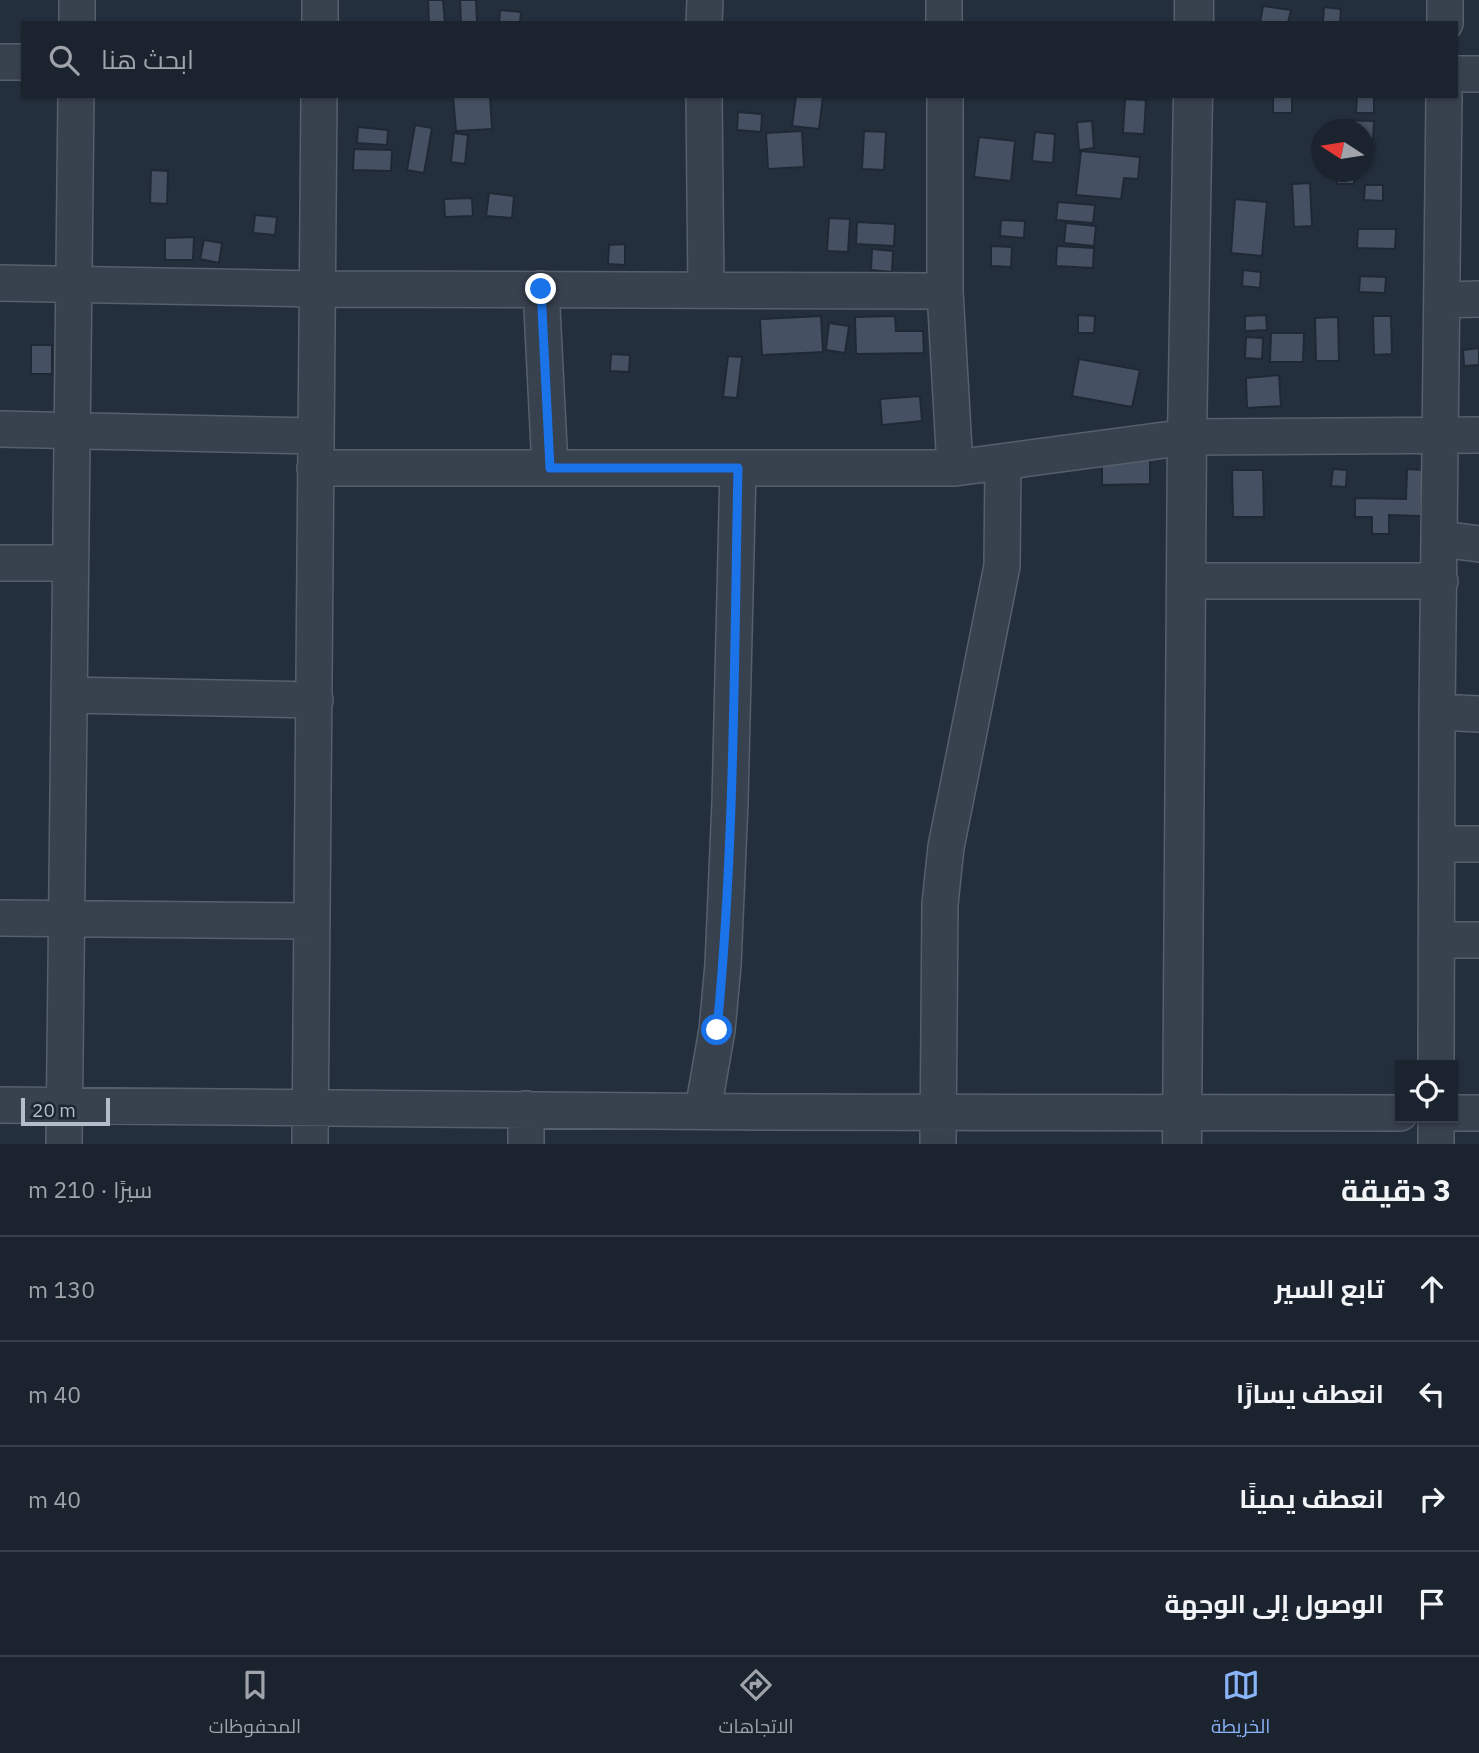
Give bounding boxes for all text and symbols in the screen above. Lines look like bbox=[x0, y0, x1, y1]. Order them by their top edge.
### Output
search box bbox=[21, 21, 1458, 98]
icon: search bbox=[45, 41, 83, 79]
text: ابحث هنا bbox=[101, 42, 194, 76]
north arrow bbox=[1311, 119, 1374, 182]
route end bbox=[525, 273, 556, 304]
route start bbox=[701, 1014, 732, 1045]
map controls bbox=[1395, 1060, 1458, 1123]
button: locate bbox=[1395, 1060, 1458, 1123]
scale bar bbox=[21, 1095, 110, 1127]
text: 20 m bbox=[32, 1098, 76, 1122]
text: 3 دقيقة bbox=[1341, 1170, 1451, 1209]
text: سيرًا · 210 m bbox=[28, 1174, 152, 1204]
icon: ahead bbox=[1413, 1270, 1451, 1308]
text: تابع السير bbox=[1274, 1271, 1384, 1305]
text: 130 m bbox=[28, 1274, 95, 1304]
icon: left bbox=[1413, 1375, 1451, 1413]
text: انعطف يسارًا bbox=[1236, 1376, 1384, 1410]
text: 40 m bbox=[28, 1379, 81, 1409]
icon: right bbox=[1413, 1480, 1451, 1518]
text: انعطف يمينًا bbox=[1239, 1481, 1384, 1515]
text: 40 m bbox=[28, 1484, 81, 1514]
icon: arrive bbox=[1413, 1585, 1451, 1623]
text: الوصول إلى الوجهة bbox=[1165, 1586, 1384, 1620]
tab: المحفوظات bbox=[209, 1666, 301, 1744]
tab: الاتجاهات bbox=[718, 1666, 794, 1744]
tab: الخريطة bbox=[1211, 1666, 1270, 1744]

